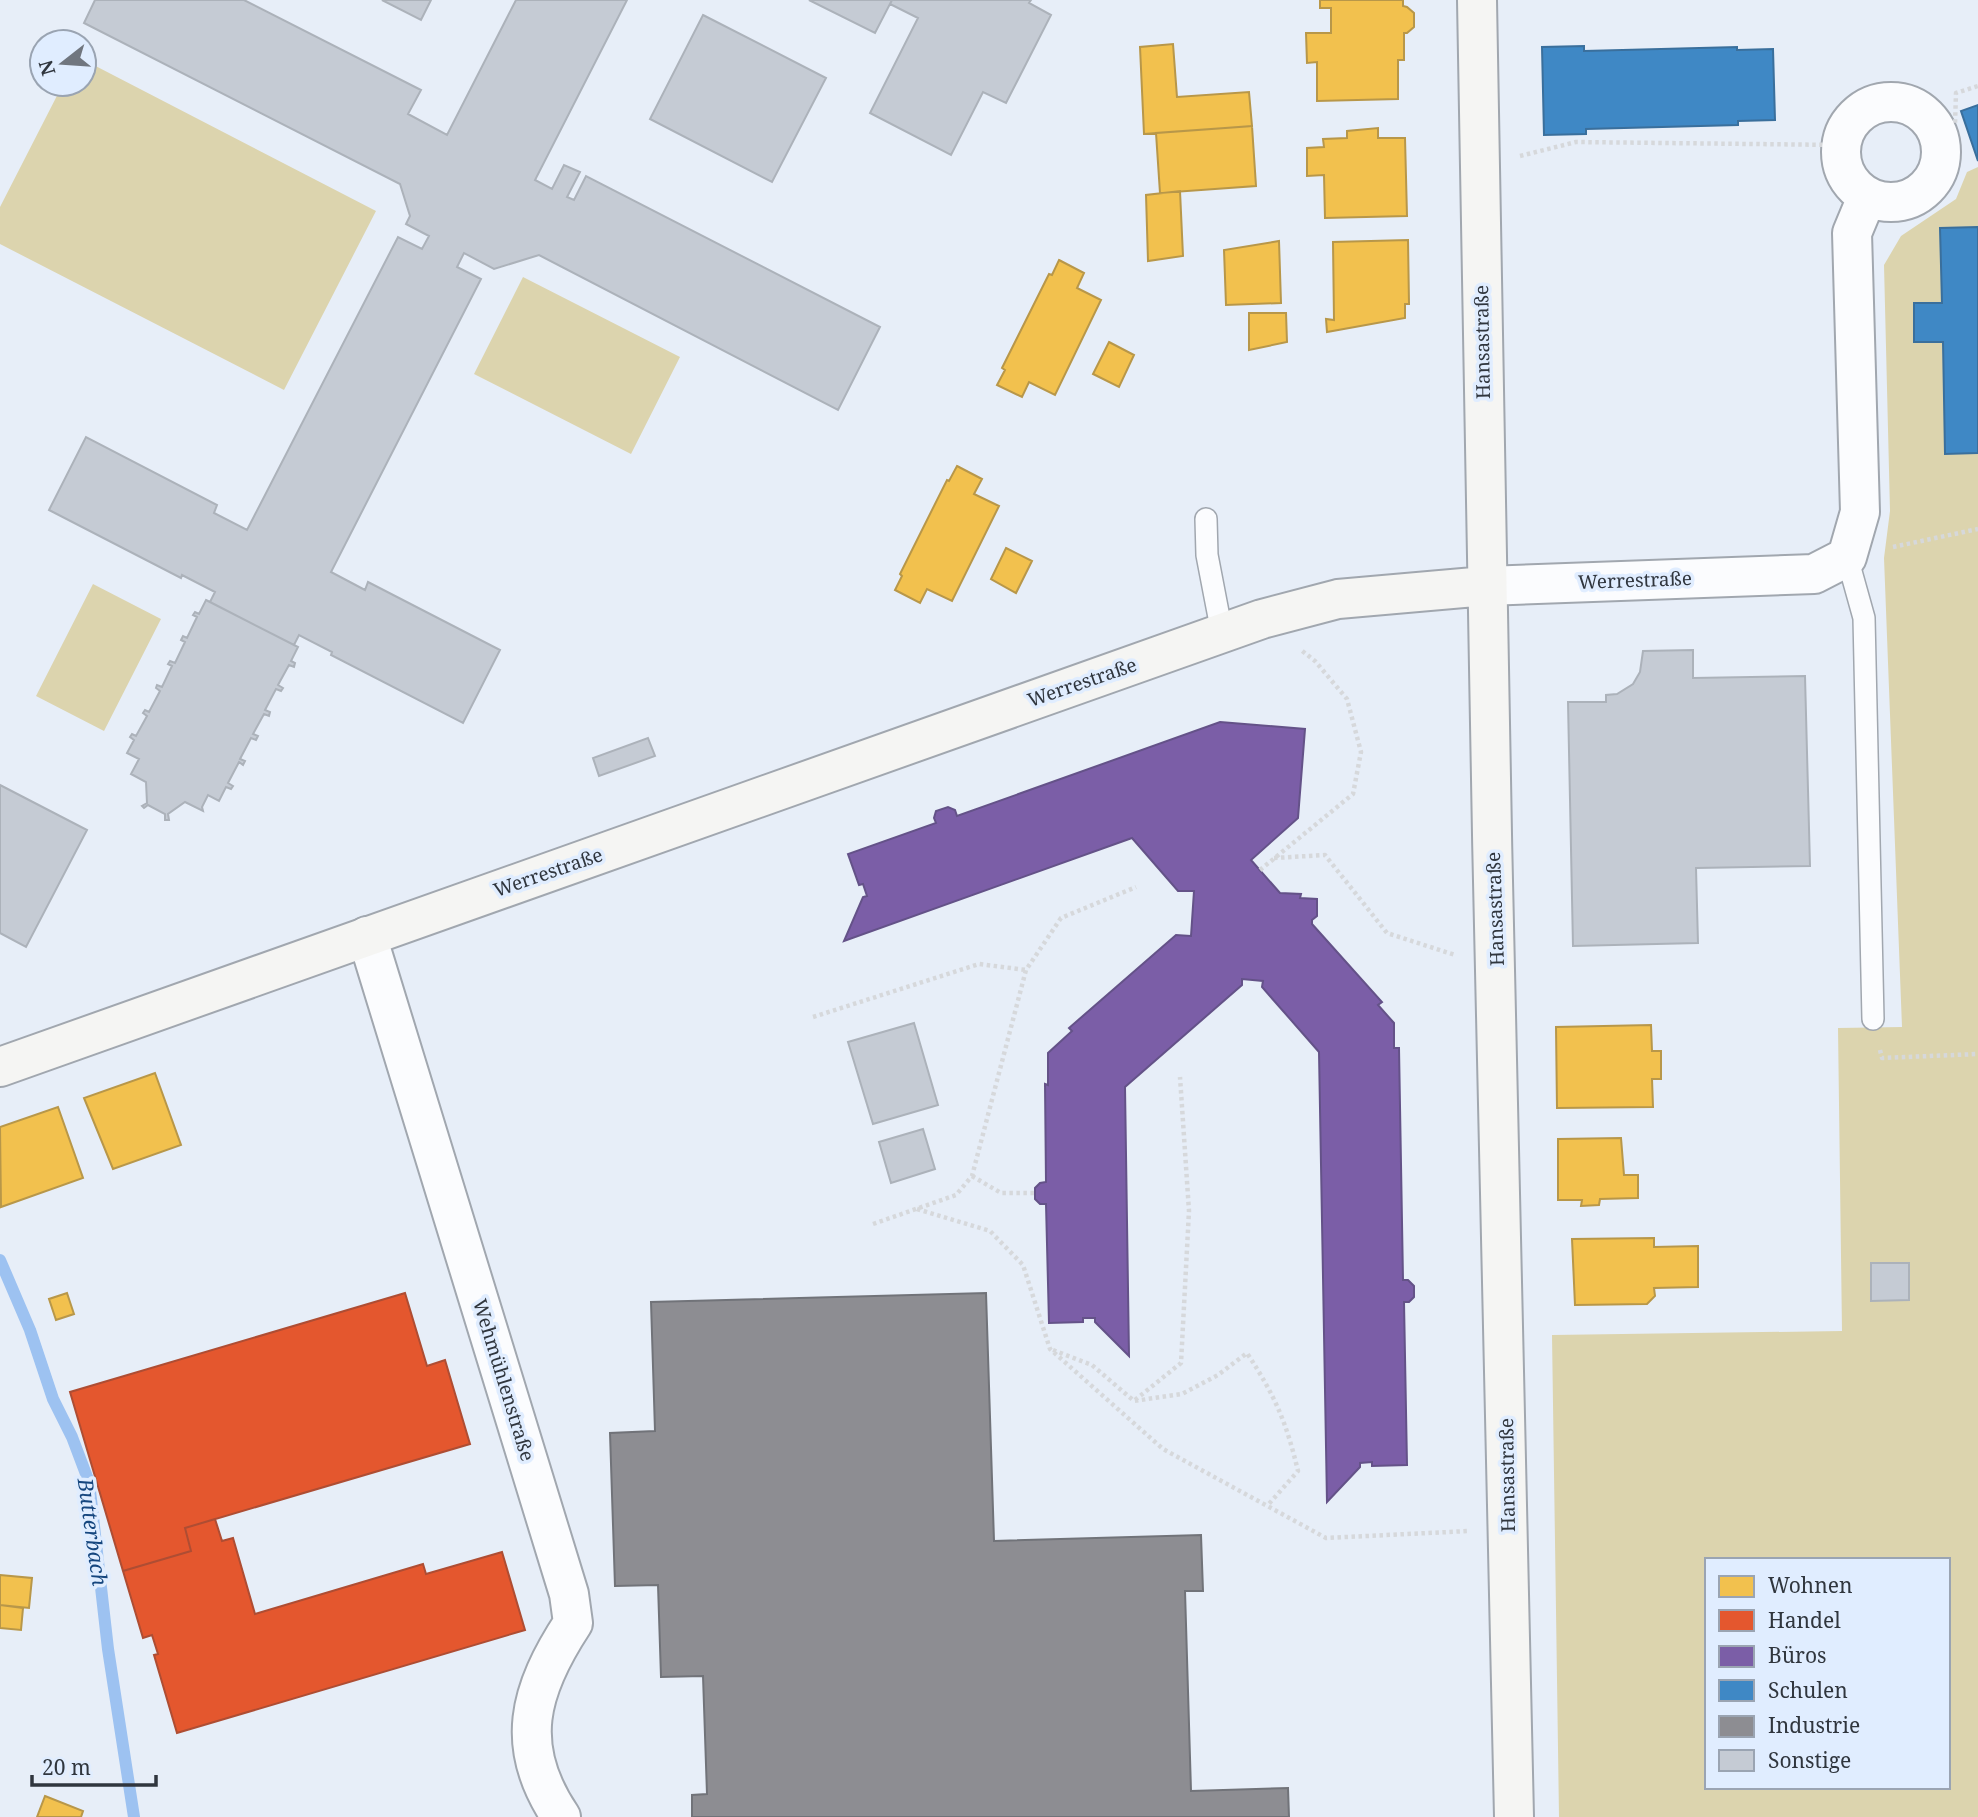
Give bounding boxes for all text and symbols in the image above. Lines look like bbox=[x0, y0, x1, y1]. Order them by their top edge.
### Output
north arrow bbox=[28, 28, 98, 98]
text: N bbox=[32, 57, 61, 79]
street label: Hansastraße bbox=[1468, 285, 1496, 399]
street label: Werrestraße bbox=[1578, 565, 1692, 595]
street label: Werrestraße bbox=[1024, 651, 1140, 713]
street label: Werrestraße bbox=[490, 841, 606, 903]
street label: Hansastraße bbox=[1480, 851, 1510, 967]
street label: Wehmühlenstraße bbox=[467, 1296, 541, 1464]
street label: Hansastraße bbox=[1493, 1418, 1521, 1532]
water label: Butterbach bbox=[71, 1475, 114, 1588]
legend bbox=[1705, 1558, 1950, 1789]
text: Wohnen bbox=[1768, 1571, 1853, 1599]
text: Handel bbox=[1768, 1606, 1841, 1634]
text: Büros bbox=[1768, 1641, 1827, 1669]
text: Schulen bbox=[1768, 1676, 1848, 1704]
text: Industrie bbox=[1768, 1711, 1860, 1739]
scale bar bbox=[32, 1744, 156, 1788]
text: Sonstige bbox=[1768, 1746, 1851, 1774]
text: 20 m bbox=[42, 1753, 91, 1781]

